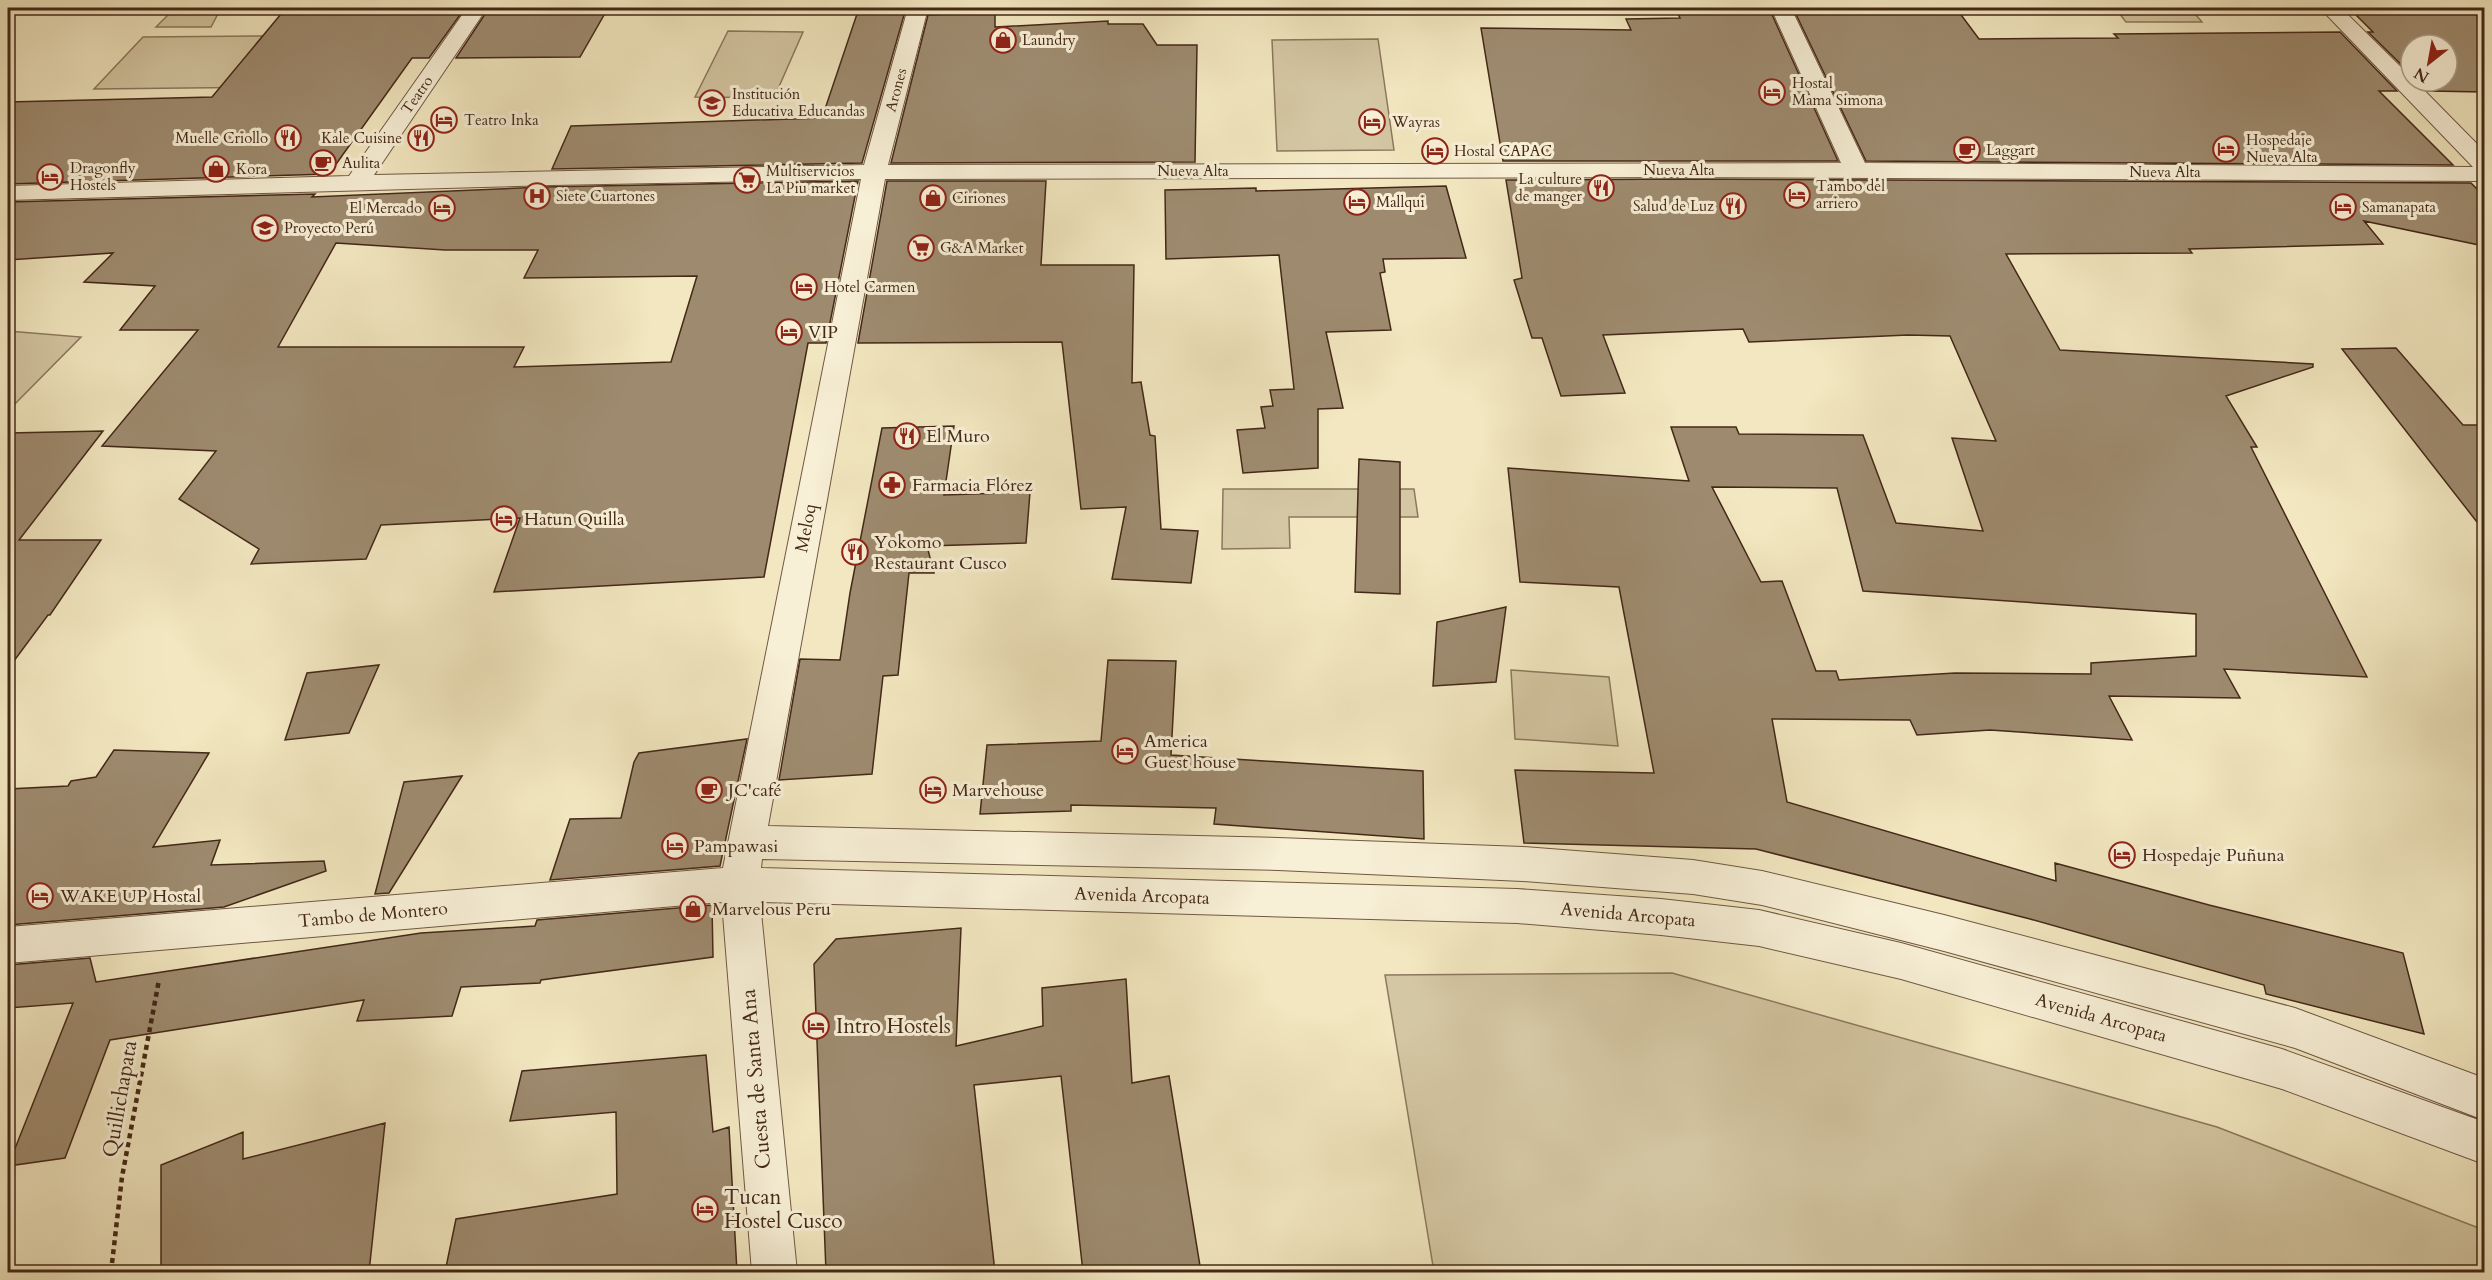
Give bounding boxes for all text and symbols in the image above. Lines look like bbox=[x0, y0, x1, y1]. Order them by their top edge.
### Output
shop icon: Laundry bbox=[988, 25, 1018, 55]
place label: Laundry bbox=[1022, 30, 1076, 50]
north arrow bbox=[2399, 33, 2459, 93]
text: N bbox=[2410, 62, 2433, 88]
street label: Arones bbox=[881, 66, 911, 114]
street label: Teatro bbox=[397, 72, 437, 118]
place label: Hostal Mama Simona bbox=[1792, 73, 1884, 110]
hotel icon: Hostal Mama Simona bbox=[1757, 77, 1787, 107]
place label: Institución Educativa Educandas bbox=[732, 84, 865, 121]
school or university icon: Institución Educativa Educandas bbox=[697, 88, 727, 118]
hotel icon: Teatro Inka bbox=[429, 105, 459, 135]
hotel icon: Wayras bbox=[1357, 107, 1387, 137]
place label: Teatro Inka bbox=[464, 110, 539, 130]
place label: Wayras bbox=[1391, 112, 1440, 132]
restaurant icon: Muelle Criollo bbox=[273, 123, 303, 153]
restaurant icon: Kale Cuisine bbox=[406, 123, 436, 153]
place label: Muelle Criollo bbox=[175, 128, 268, 148]
place label: Kale Cuisine bbox=[321, 128, 402, 148]
place label: Hospedaje Nueva Alta bbox=[2246, 130, 2318, 167]
hotel icon: Hospedaje Nueva Alta bbox=[2211, 134, 2241, 164]
cafe icon: Laggart bbox=[1952, 135, 1982, 165]
hotel icon: Hostal CAPAC bbox=[1420, 136, 1450, 166]
place label: Laggart bbox=[1986, 140, 2035, 160]
place label: Hostal CAPAC bbox=[1454, 141, 1552, 161]
cafe icon: Aulita bbox=[308, 148, 338, 178]
place label: Aulita bbox=[342, 153, 381, 173]
shop icon: Kora bbox=[201, 154, 231, 184]
place label: Dragonfly Hostels bbox=[70, 158, 136, 195]
place label: Kora bbox=[236, 159, 268, 179]
street label: Nueva Alta bbox=[1643, 160, 1715, 180]
place label: Multiservicios La Piu market bbox=[766, 161, 855, 198]
street label: Nueva Alta bbox=[1157, 161, 1229, 181]
hotel icon: Dragonfly Hostels bbox=[35, 162, 65, 192]
street label: Nueva Alta bbox=[2129, 162, 2201, 182]
supermarket icon: Multiservicios La Piu market bbox=[732, 165, 762, 195]
place label: La culture de manger bbox=[1515, 169, 1583, 206]
restaurant icon: La culture de manger bbox=[1586, 173, 1616, 203]
place label: Tambo del arriero bbox=[1816, 176, 1885, 213]
hotel icon: Tambo del arriero bbox=[1782, 180, 1812, 210]
hospital icon: Siete Cuartones bbox=[522, 181, 552, 211]
shop icon: Ciriones bbox=[918, 183, 948, 213]
place label: Siete Cuartones bbox=[556, 186, 655, 206]
hotel icon: Mallqui bbox=[1342, 187, 1372, 217]
place label: Ciriones bbox=[952, 188, 1006, 208]
restaurant icon: Salud de Luz bbox=[1718, 191, 1748, 221]
place label: Mallqui bbox=[1376, 192, 1425, 212]
hotel icon: Samanapata bbox=[2328, 192, 2358, 222]
hotel icon: El Mercado bbox=[427, 193, 457, 223]
place label: Salud de Luz bbox=[1633, 196, 1714, 216]
place label: Samanapata bbox=[2362, 197, 2436, 217]
place label: El Mercado bbox=[349, 198, 422, 218]
school or university icon: Proyecto Perú bbox=[250, 213, 280, 243]
place label: Proyecto Perú bbox=[284, 218, 374, 238]
supermarket icon: G&A Market bbox=[906, 233, 936, 263]
place label: G&A Market bbox=[940, 238, 1024, 258]
hotel icon: Hotel Carmen bbox=[789, 272, 819, 302]
place label: Hotel Carmen bbox=[824, 277, 916, 297]
hotel icon: VIP bbox=[774, 317, 804, 347]
place label: VIP bbox=[808, 320, 838, 345]
restaurant icon: El Muro bbox=[892, 421, 922, 451]
place label: El Muro bbox=[926, 424, 990, 449]
pharmacy icon: Farmacia Flórez bbox=[877, 470, 907, 500]
place label: Farmacia Flórez bbox=[912, 473, 1033, 498]
street label: Meloq bbox=[789, 501, 823, 554]
hotel icon: Hatun Quilla bbox=[489, 504, 519, 534]
place label: Hatun Quilla bbox=[524, 507, 625, 532]
place label: Yokomo Restaurant Cusco bbox=[874, 530, 1007, 576]
restaurant icon: Yokomo Restaurant Cusco bbox=[840, 537, 870, 567]
place label: America Guest house bbox=[1144, 729, 1237, 775]
hotel icon: America Guest house bbox=[1110, 736, 1140, 766]
cafe icon: JC'café bbox=[694, 775, 724, 805]
hotel icon: Marvehouse bbox=[918, 775, 948, 805]
place label: JC'café bbox=[725, 778, 782, 803]
place label: Marvehouse bbox=[952, 778, 1044, 803]
hotel icon: Pampawasi bbox=[660, 831, 690, 861]
place label: Pampawasi bbox=[694, 834, 778, 859]
hotel icon: Hospedaje Puñuna bbox=[2107, 840, 2137, 870]
place label: Hospedaje Puñuna bbox=[2142, 843, 2285, 868]
hotel icon: WAKE UP Hostal bbox=[25, 881, 55, 911]
street label: Avenida Arcopata bbox=[1074, 881, 1210, 911]
place label: WAKE UP Hostal bbox=[59, 884, 201, 909]
shop icon: Marvelous Peru bbox=[678, 894, 708, 924]
street label: Tambo de Montero bbox=[297, 896, 449, 934]
place label: Marvelous Peru bbox=[712, 897, 831, 922]
street label: Avenida Arcopata bbox=[1559, 897, 1697, 933]
street label: Avenida Arcopata bbox=[2032, 987, 2170, 1049]
street label: Cuesta de Santa Ana bbox=[734, 988, 778, 1170]
hotel icon: Intro Hostels bbox=[801, 1011, 831, 1041]
place label: Intro Hostels bbox=[836, 1012, 951, 1041]
street label: Quillichapata bbox=[95, 1038, 145, 1160]
place label: Tucan Hostel Cusco bbox=[724, 1183, 843, 1236]
hotel icon: Tucan Hostel Cusco bbox=[690, 1194, 720, 1224]

